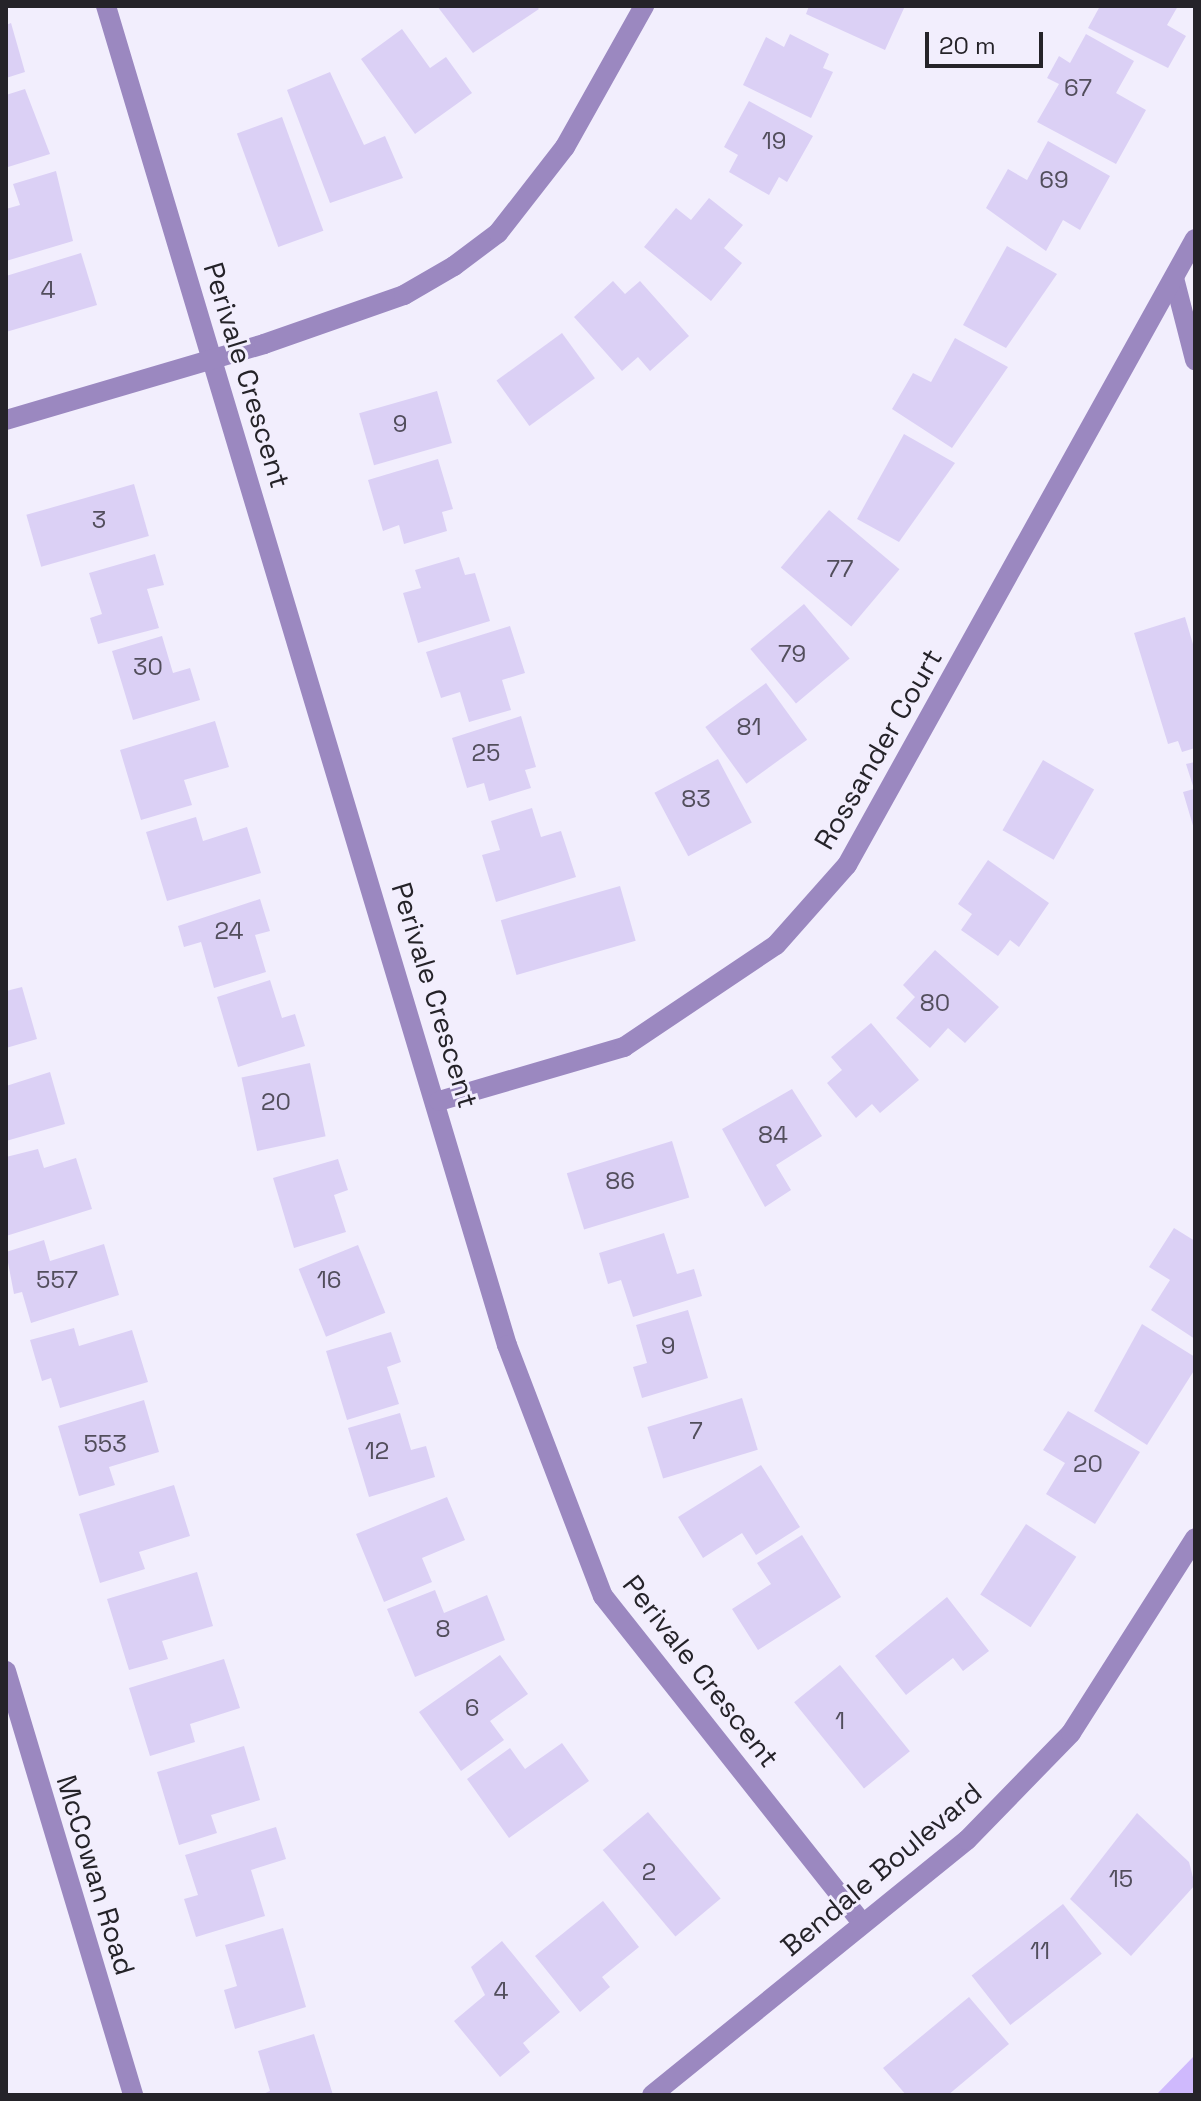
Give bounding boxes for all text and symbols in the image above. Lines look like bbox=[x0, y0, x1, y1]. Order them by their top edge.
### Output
scale bar bbox=[929, 16, 1047, 66]
text: 20 m bbox=[939, 30, 996, 61]
house number: 67 bbox=[1064, 74, 1092, 102]
house number: 19 bbox=[762, 127, 786, 155]
house number: 69 bbox=[1039, 166, 1069, 194]
street label: Perivale Crescent bbox=[197, 258, 297, 492]
house number: 4 bbox=[41, 276, 55, 304]
house number: 9 bbox=[393, 410, 407, 438]
house number: 3 bbox=[92, 506, 106, 534]
house number: 77 bbox=[826, 555, 854, 583]
house number: 79 bbox=[778, 640, 806, 668]
street label: Rossander Court bbox=[807, 643, 949, 855]
house number: 30 bbox=[133, 653, 163, 681]
house number: 81 bbox=[737, 713, 761, 741]
house number: 25 bbox=[472, 739, 500, 767]
house number: 83 bbox=[681, 785, 711, 813]
street label: Perivale Crescent bbox=[385, 878, 485, 1112]
house number: 24 bbox=[215, 917, 243, 945]
house number: 80 bbox=[920, 989, 950, 1017]
house number: 20 bbox=[261, 1088, 291, 1116]
house number: 84 bbox=[758, 1121, 788, 1149]
house number: 86 bbox=[605, 1167, 635, 1195]
house number: 557 bbox=[36, 1266, 78, 1294]
house number: 16 bbox=[317, 1266, 341, 1294]
house number: 9 bbox=[661, 1332, 675, 1360]
house number: 7 bbox=[689, 1417, 703, 1445]
house number: 553 bbox=[83, 1430, 127, 1458]
house number: 12 bbox=[365, 1437, 389, 1465]
house number: 20 bbox=[1073, 1450, 1103, 1478]
street label: Perivale Crescent bbox=[616, 1568, 786, 1774]
house number: 8 bbox=[436, 1615, 450, 1643]
house number: 6 bbox=[465, 1694, 479, 1722]
house number: 1 bbox=[835, 1707, 845, 1735]
street label: McCowan Road bbox=[50, 1771, 142, 1979]
street label: Bendale Boulevard bbox=[774, 1775, 988, 1963]
house number: 2 bbox=[642, 1858, 656, 1886]
house number: 15 bbox=[1109, 1865, 1133, 1893]
house number: 11 bbox=[1030, 1937, 1050, 1965]
house number: 4 bbox=[494, 1977, 508, 2005]

